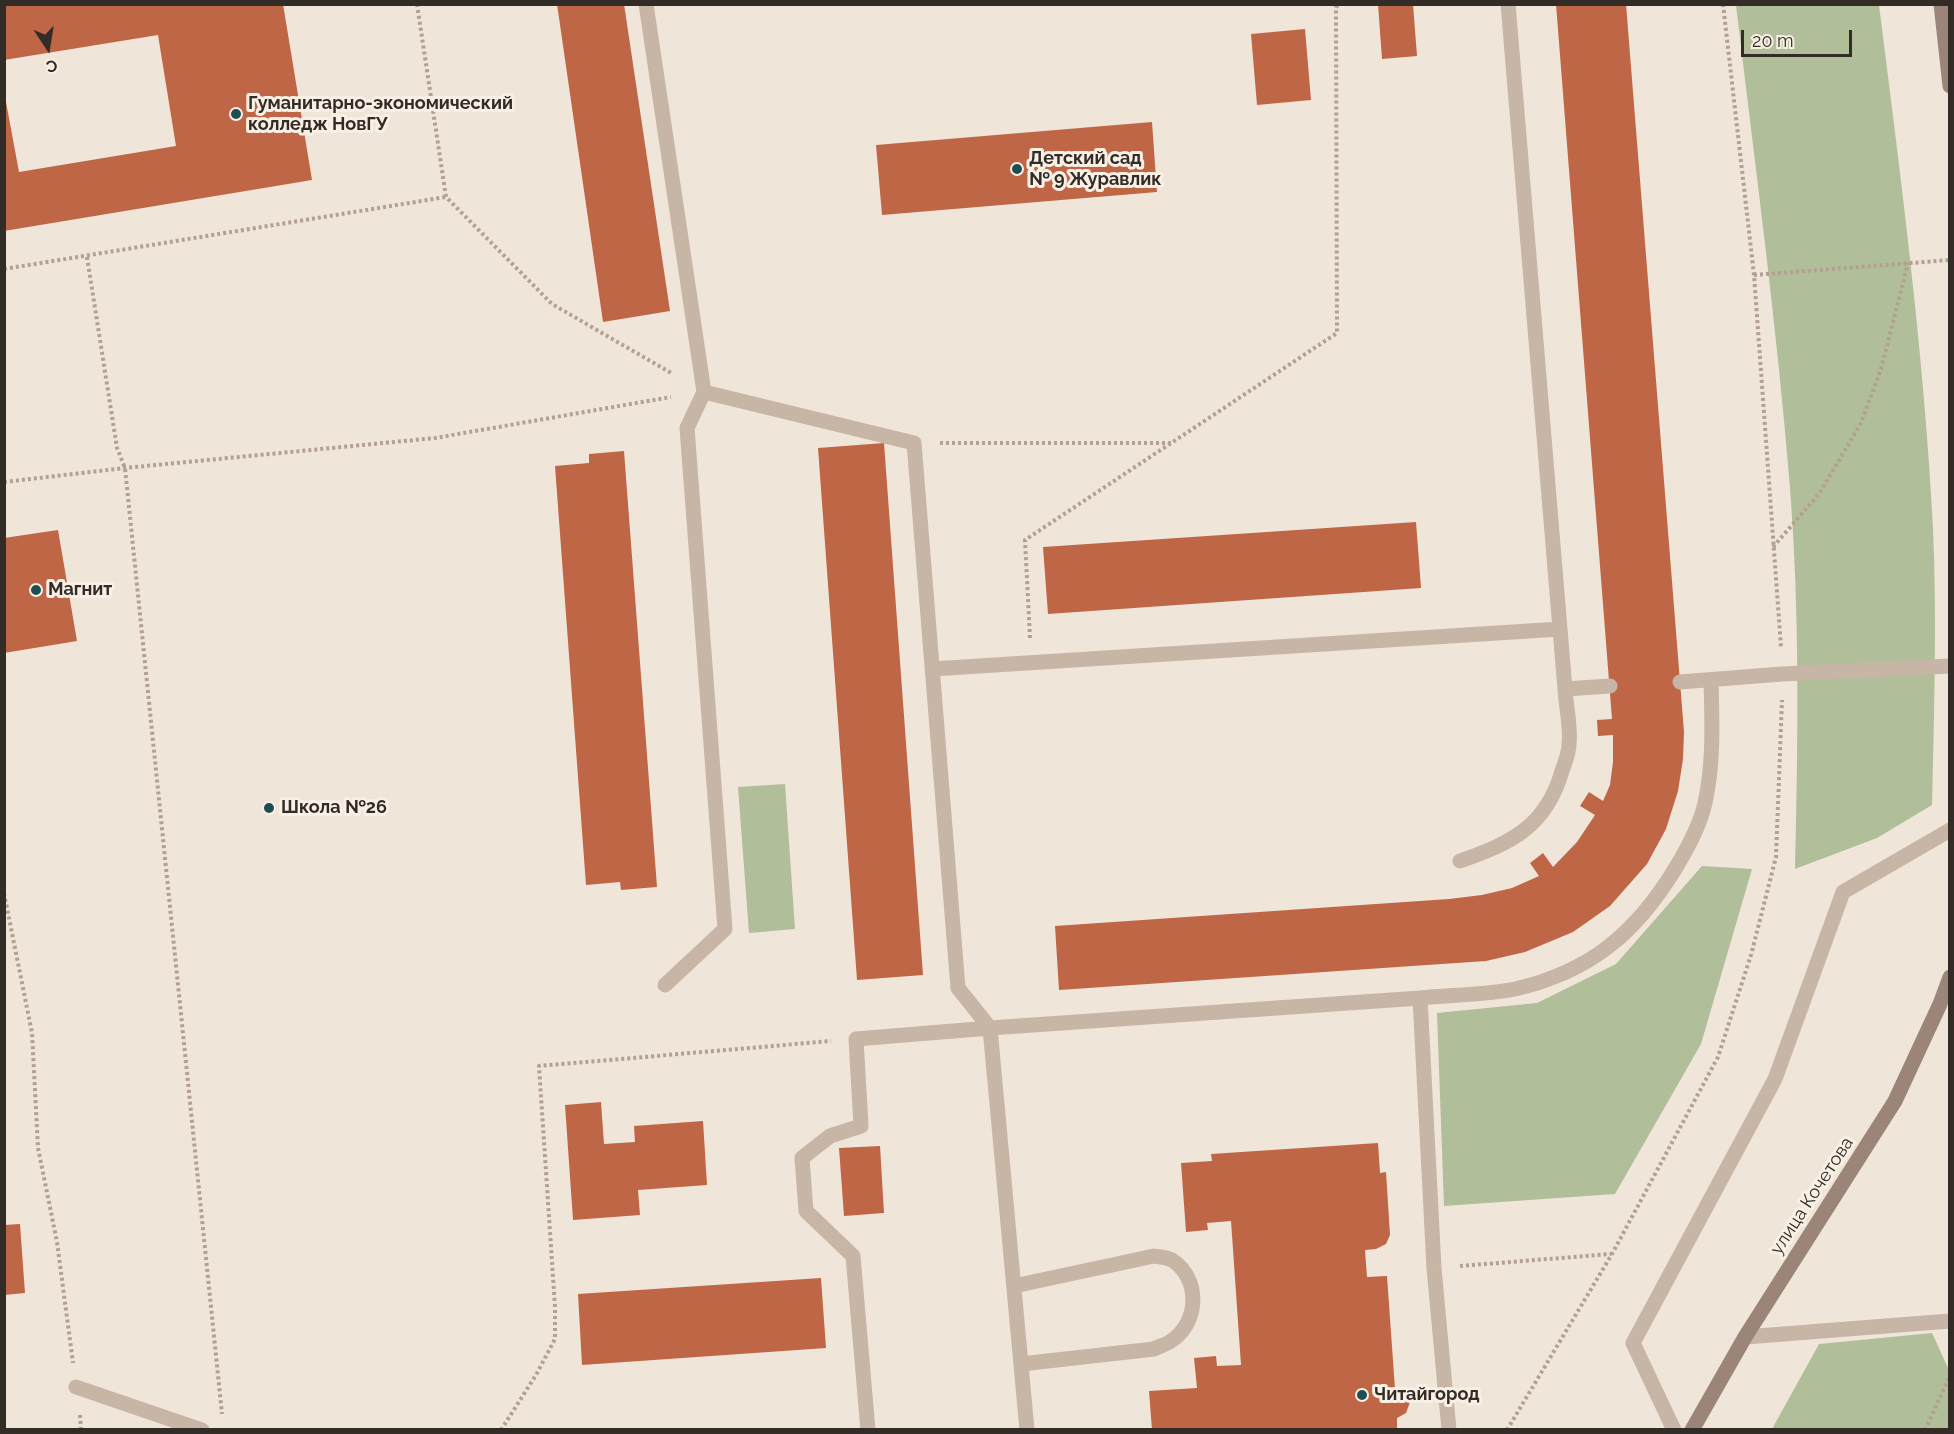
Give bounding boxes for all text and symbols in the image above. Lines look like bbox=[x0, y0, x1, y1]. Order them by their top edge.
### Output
north arrow bbox=[18, 18, 78, 78]
scale bar bbox=[1744, 18, 1855, 56]
text: 20 m bbox=[1752, 30, 1794, 51]
text: С bbox=[45, 56, 59, 77]
place label: Гуманитарно-экономический колледж НовГУ bbox=[248, 93, 513, 136]
marker: Гуманитарно-экономический колледж НовГУ bbox=[229, 107, 243, 121]
place label: Детский сад № 9 Журавлик bbox=[1029, 148, 1161, 190]
marker: Детский сад № 9 Журавлик bbox=[1010, 162, 1024, 176]
place label: Магнит bbox=[48, 579, 112, 601]
marker: Магнит bbox=[29, 583, 43, 597]
place label: Школа №26 bbox=[281, 797, 387, 819]
marker: Школа №26 bbox=[262, 801, 276, 815]
street label: улица Кочетова bbox=[1766, 1133, 1858, 1259]
place label: Читайгород bbox=[1374, 1384, 1480, 1406]
marker: Читайгород bbox=[1355, 1388, 1369, 1402]

